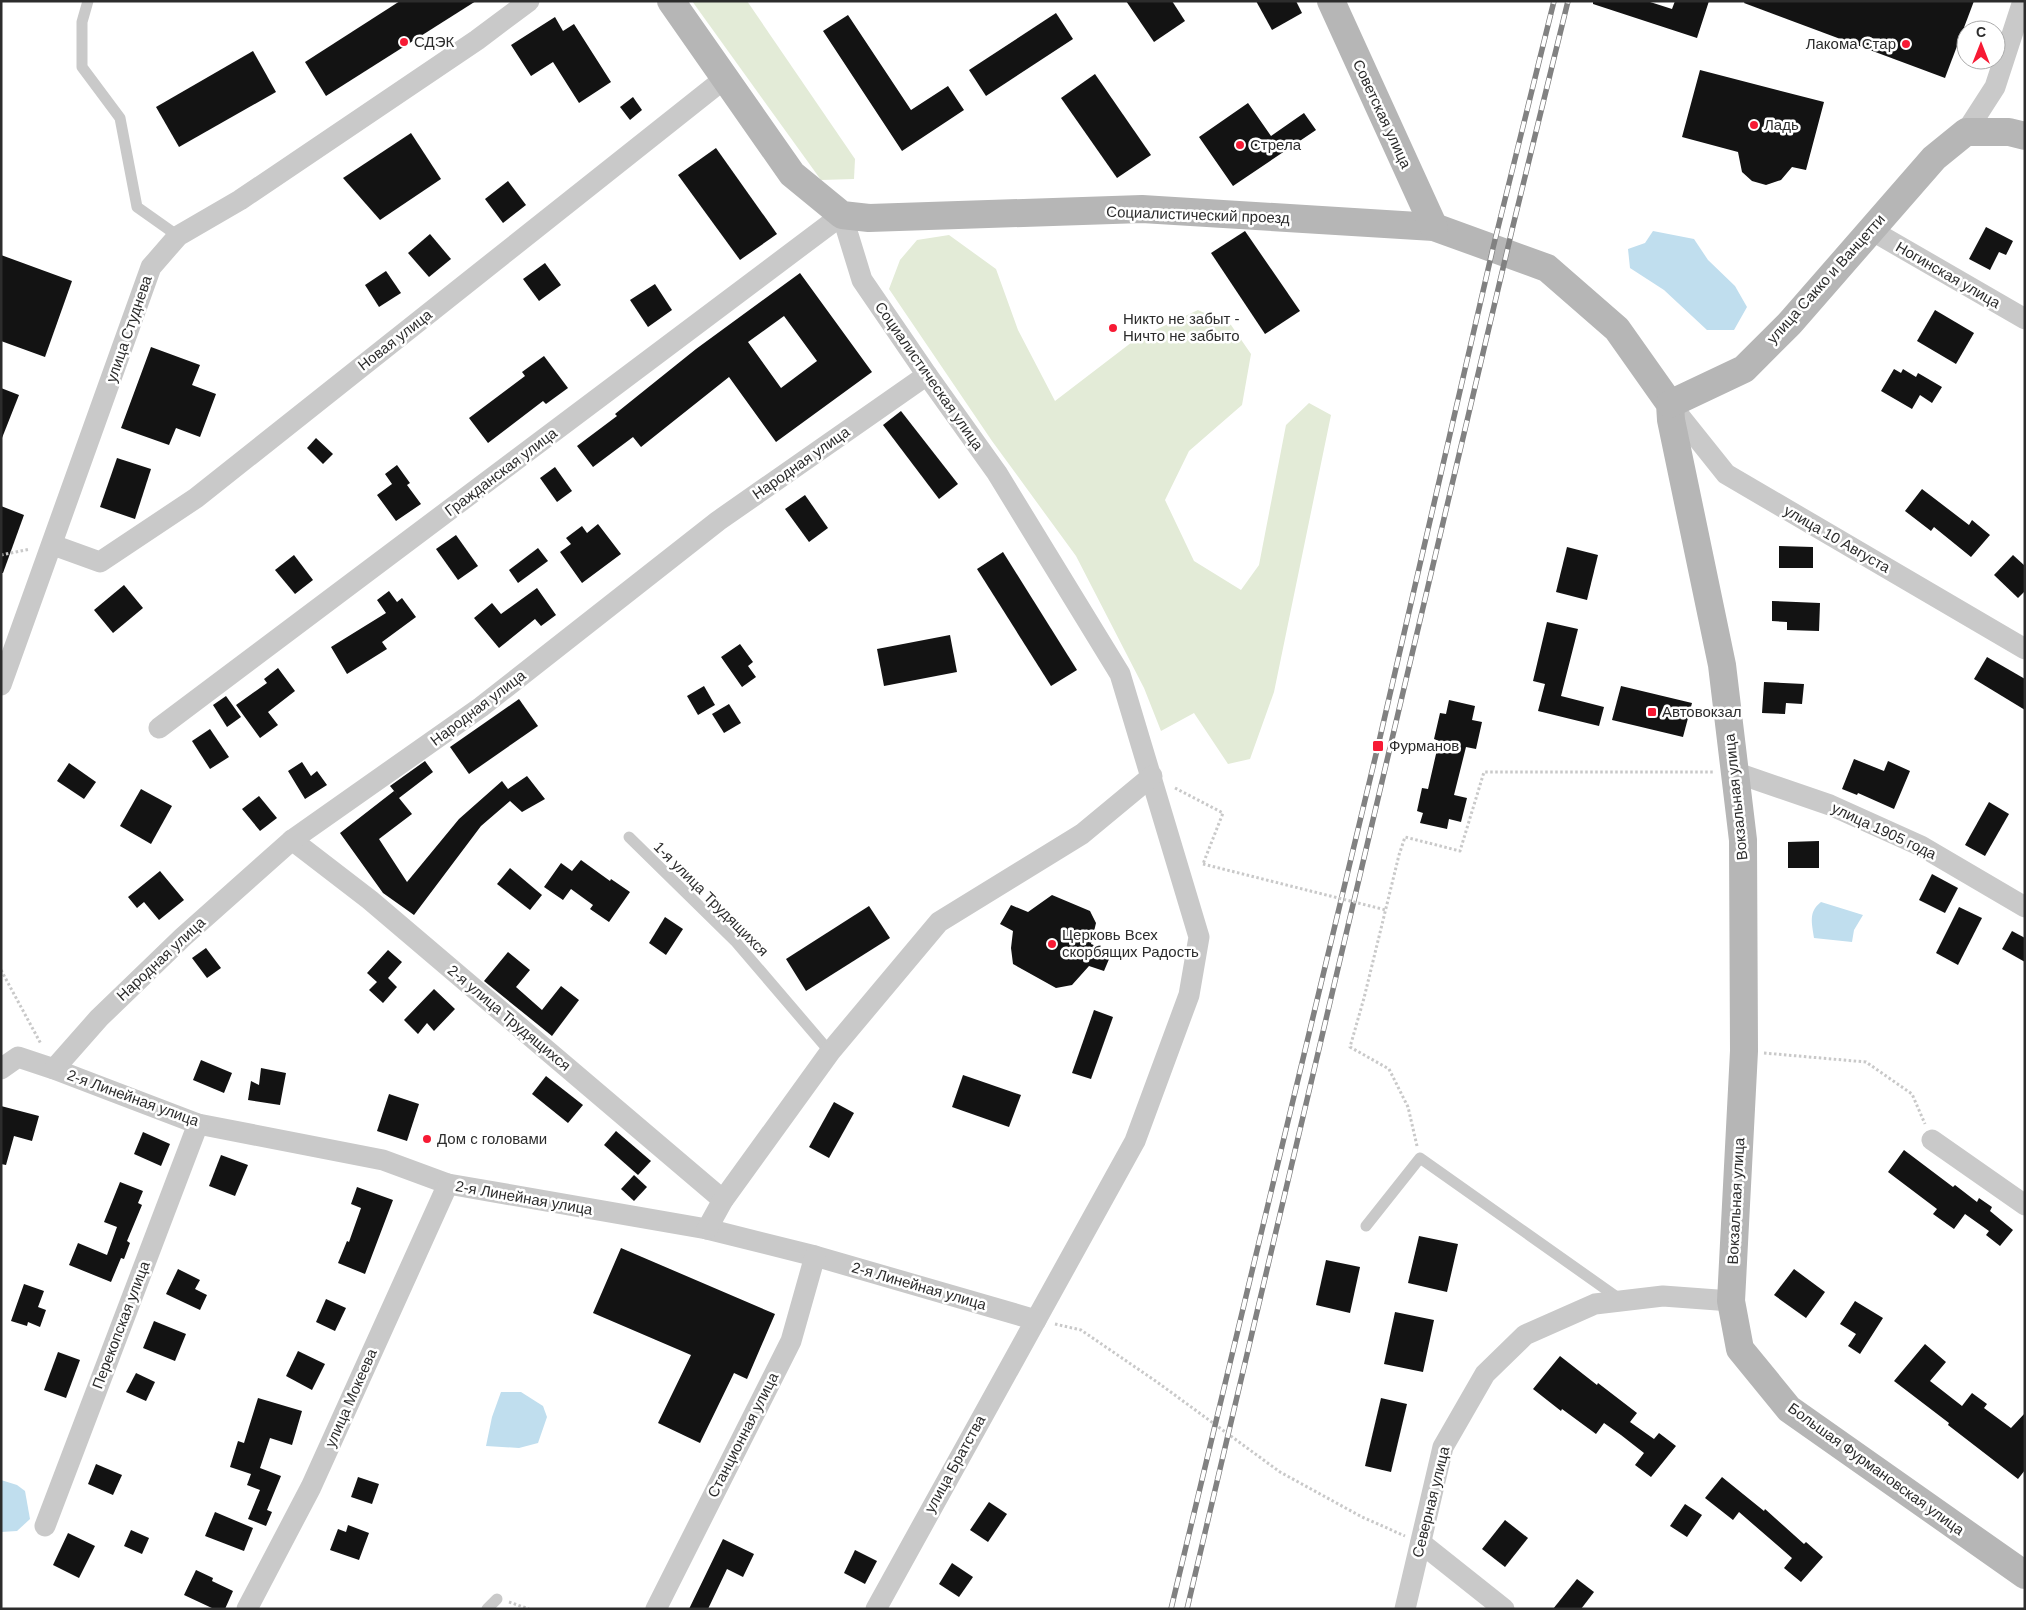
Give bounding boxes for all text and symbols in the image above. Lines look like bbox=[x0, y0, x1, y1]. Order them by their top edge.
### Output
north arrow bbox=[1956, 20, 2006, 70]
text: С bbox=[1976, 24, 1986, 40]
place label: СДЭК bbox=[414, 33, 454, 50]
place label: Лакома Стар bbox=[1806, 35, 1896, 52]
marker: СДЭК bbox=[398, 36, 410, 48]
marker: Лакома Стар bbox=[1900, 38, 1912, 50]
street label: Советская улица bbox=[1350, 57, 1415, 171]
place label: Ладь bbox=[1764, 116, 1799, 133]
marker: Ладь bbox=[1748, 119, 1760, 131]
place label: Стрела bbox=[1250, 136, 1302, 153]
marker: Стрела bbox=[1234, 139, 1246, 151]
street label: Социалистический проезд bbox=[1106, 203, 1290, 226]
street label: улица Сакко и Ванцетти bbox=[1763, 211, 1888, 347]
street label: Ногинская улица bbox=[1893, 238, 2004, 312]
street label: улица Студнева bbox=[102, 273, 155, 384]
street label: Социалистическая улица bbox=[872, 298, 987, 454]
street label: Новая улица bbox=[354, 305, 435, 374]
place label: Никто не забыт - Ничто не забыто bbox=[1123, 310, 1240, 344]
marker: Никто не забыт - Ничто не забыто bbox=[1107, 322, 1119, 334]
street label: Народная улица bbox=[749, 422, 853, 502]
street label: Гражданская улица bbox=[441, 424, 561, 519]
street label: улица 10 Августа bbox=[1781, 501, 1894, 576]
street label: Народная улица bbox=[427, 666, 529, 749]
place label: Автовокзал bbox=[1662, 703, 1742, 720]
marker: Автовокзал bbox=[1646, 706, 1658, 718]
street label: Вокзальная улица bbox=[1720, 732, 1751, 861]
place label: Фурманов bbox=[1389, 737, 1459, 754]
marker: Фурманов bbox=[1371, 739, 1385, 753]
street label: улица 1905 года bbox=[1829, 799, 1940, 862]
street label: 1-я улица Трудящихся bbox=[651, 838, 772, 959]
street label: Народная улица bbox=[113, 913, 209, 1004]
place label: Церковь Всех скорбящих Радость bbox=[1062, 926, 1199, 960]
marker: Церковь Всех скорбящих Радость bbox=[1046, 938, 1058, 950]
street label: 2-я улица Трудящихся bbox=[444, 961, 574, 1074]
street label: 2-я Линейная улица bbox=[65, 1066, 202, 1130]
place label: Дом с головами bbox=[437, 1130, 547, 1147]
marker: Дом с головами bbox=[421, 1133, 433, 1145]
street label: Вокзальная улица bbox=[1724, 1136, 1747, 1265]
street label: 2-я Линейная улица bbox=[454, 1177, 595, 1218]
street label: Перекопская улица bbox=[88, 1258, 153, 1391]
street label: 2-я Линейная улица bbox=[850, 1258, 989, 1313]
street label: улица Мокеева bbox=[321, 1345, 380, 1450]
street label: Станционная улица bbox=[704, 1369, 782, 1500]
street label: Большая Фурмановская улица bbox=[1785, 1399, 1968, 1539]
street label: улица Братства bbox=[921, 1411, 989, 1515]
street label: Северная улица bbox=[1409, 1444, 1453, 1559]

